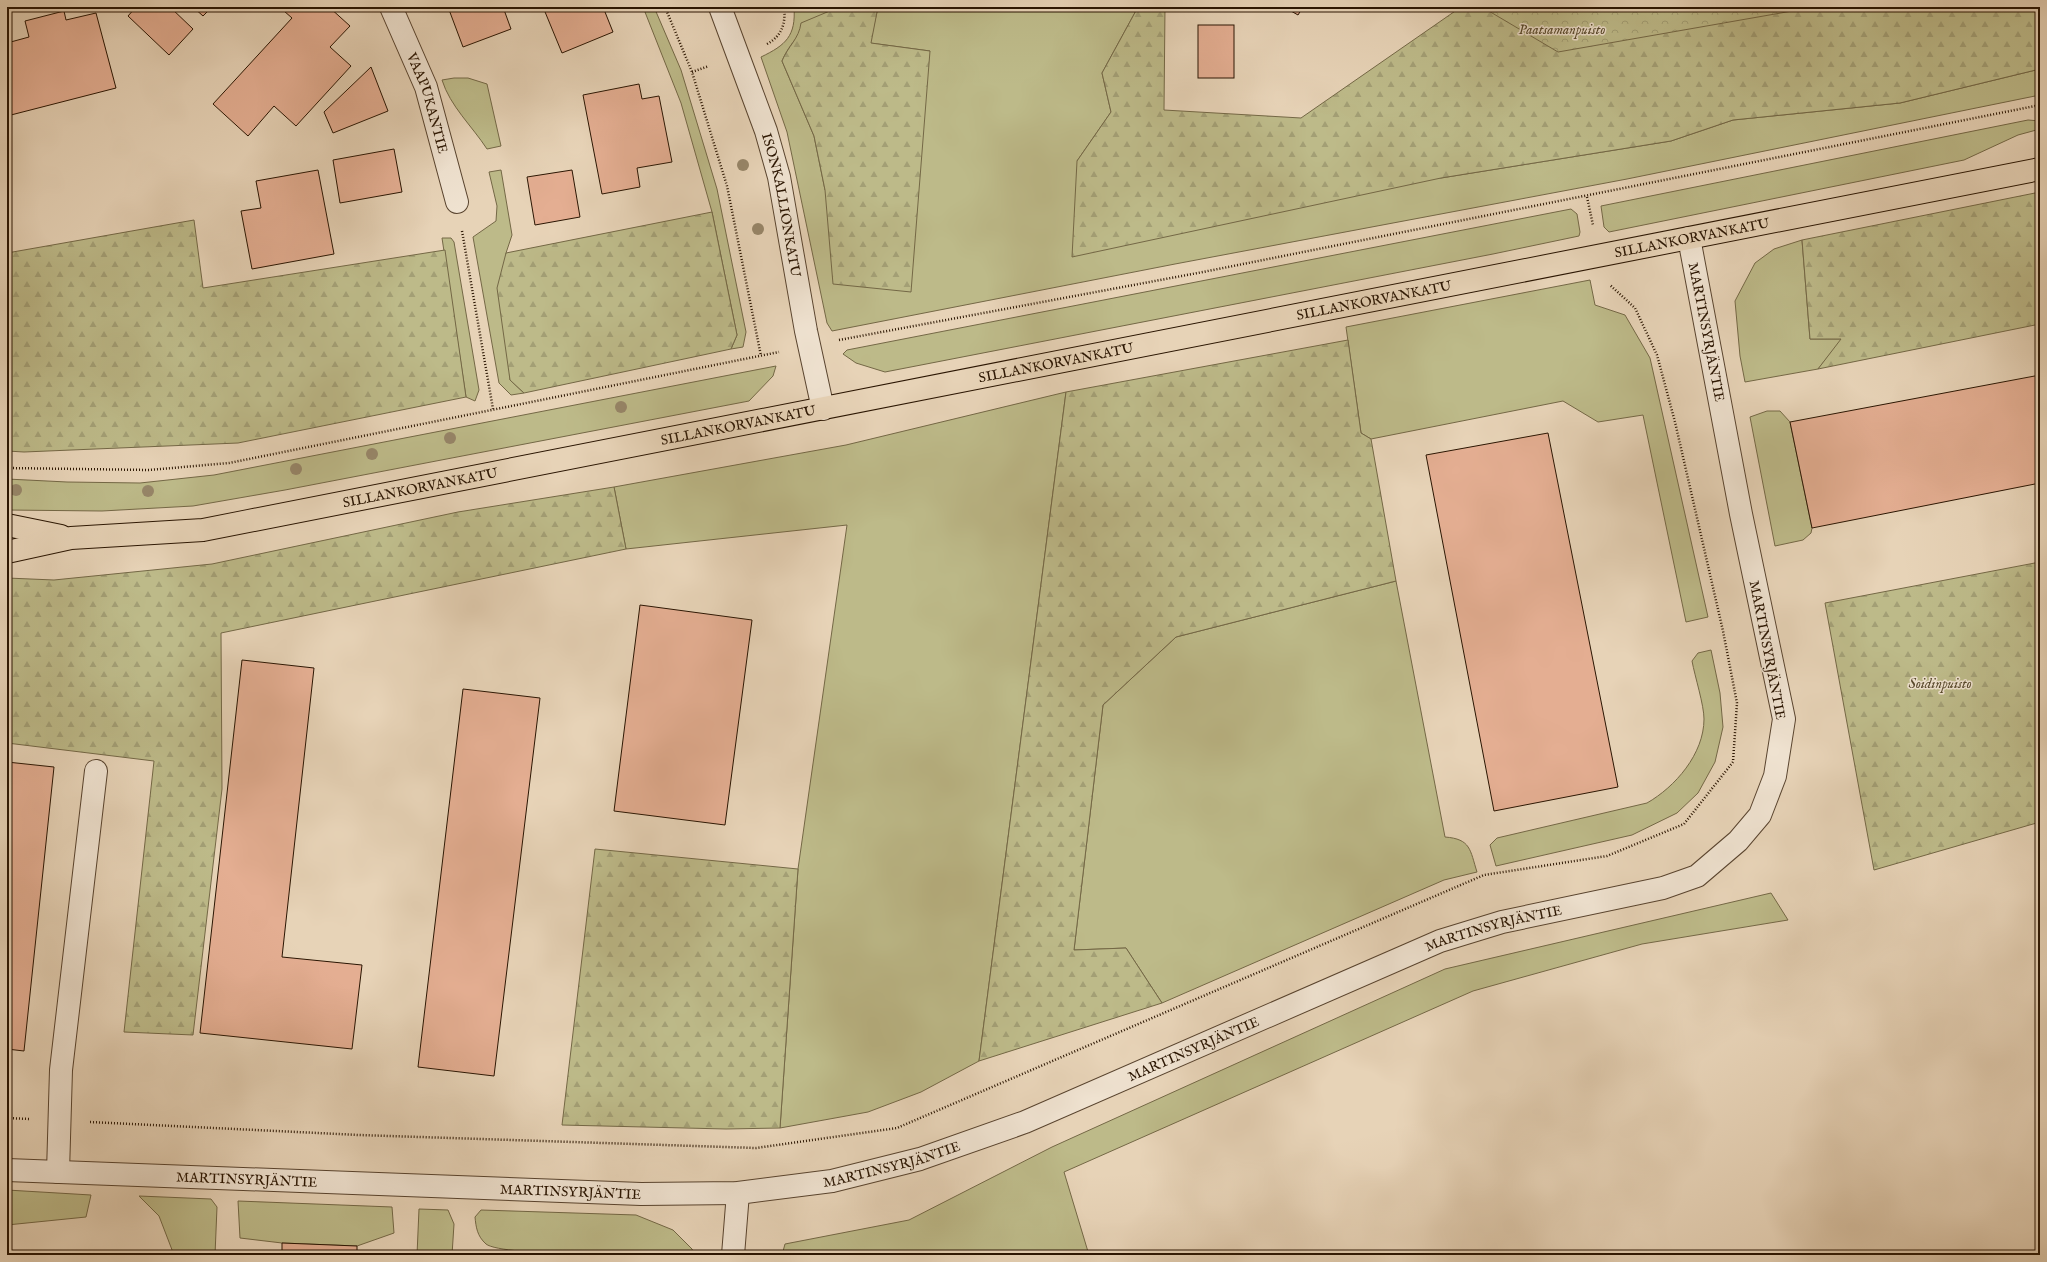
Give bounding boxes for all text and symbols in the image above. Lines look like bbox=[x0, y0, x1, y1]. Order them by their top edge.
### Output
park label: Paatsamanpuisto bbox=[1519, 21, 1605, 39]
street label: VAAPUKANTIE bbox=[402, 49, 452, 156]
street label: ISONKALLIONKATU bbox=[757, 131, 804, 279]
street label: SILLANKORVANKATU bbox=[1613, 214, 1771, 262]
street label: MARTINSYRJÄNTIE bbox=[1684, 261, 1729, 404]
street label: SILLANKORVANKATU bbox=[1295, 277, 1453, 325]
street label: SILLANKORVANKATU bbox=[977, 339, 1135, 387]
street label: SILLANKORVANKATU bbox=[659, 402, 817, 450]
street label: SILLANKORVANKATU bbox=[341, 464, 499, 512]
street label: MARTINSYRJÄNTIE bbox=[1745, 579, 1790, 722]
park label: Soidinpuisto bbox=[1908, 675, 1972, 693]
street label: MARTINSYRJÄNTIE bbox=[1422, 902, 1564, 956]
street label: MARTINSYRJÄNTIE bbox=[1125, 1013, 1263, 1086]
street label: MARTINSYRJÄNTIE bbox=[822, 1137, 963, 1192]
street label: MARTINSYRJÄNTIE bbox=[176, 1168, 318, 1192]
street label: MARTINSYRJÄNTIE bbox=[500, 1181, 642, 1204]

